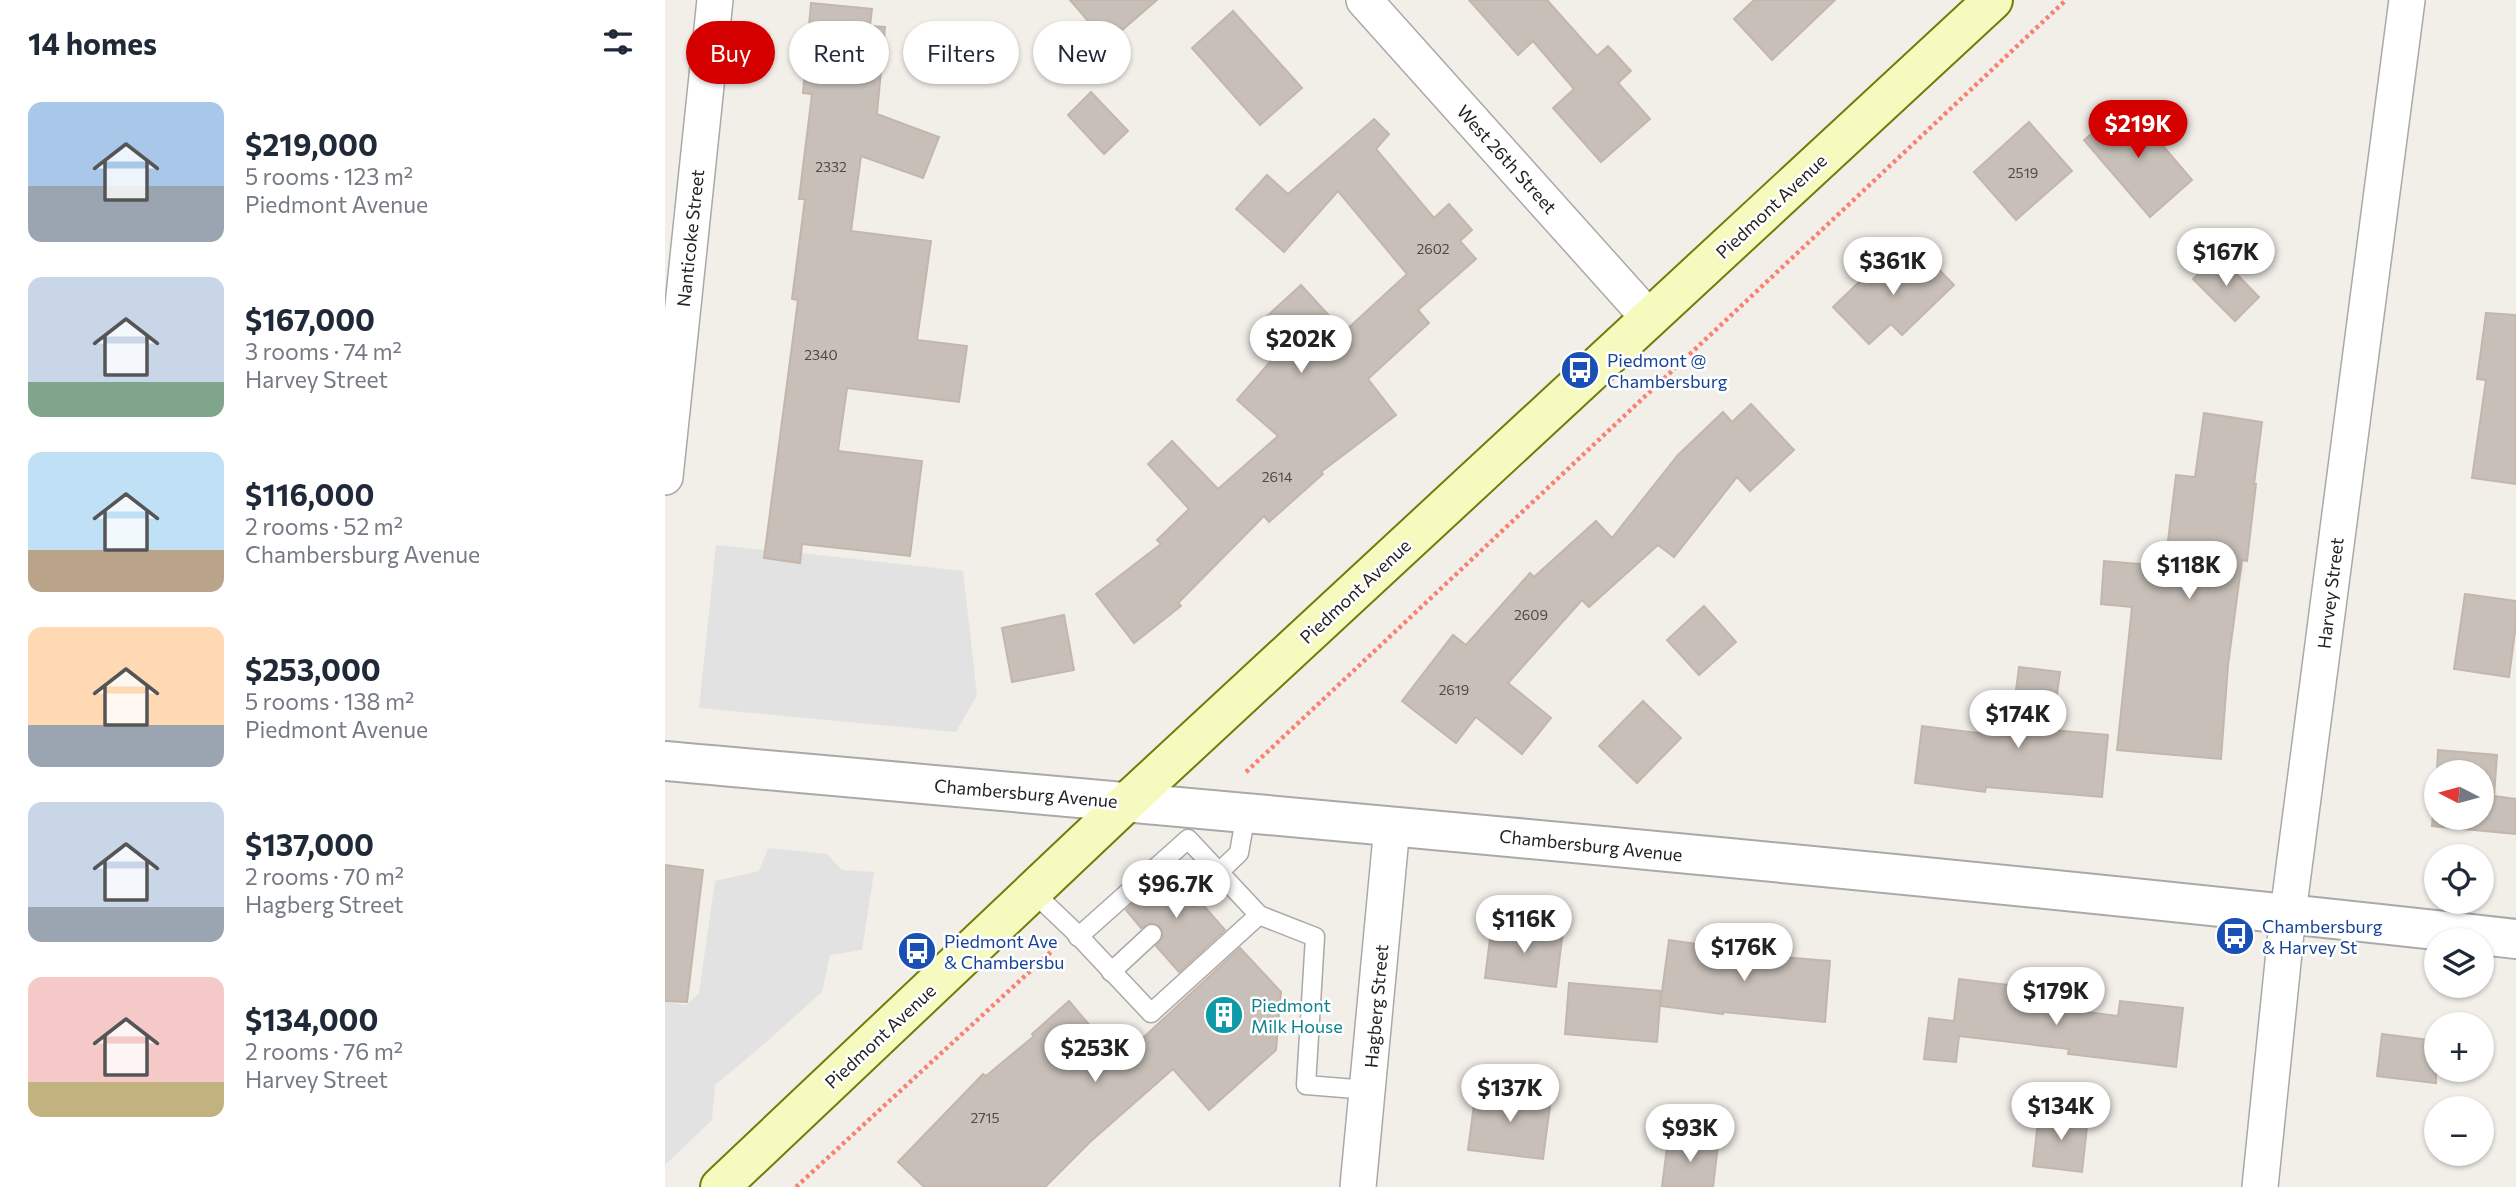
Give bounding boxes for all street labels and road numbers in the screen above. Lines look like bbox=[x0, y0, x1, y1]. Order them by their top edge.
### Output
street label: West 26th Street bbox=[1453, 100, 1561, 218]
street label: Piedmont Avenue bbox=[1711, 149, 1831, 263]
street label: Nanticoke Street bbox=[672, 168, 708, 308]
street label: Piedmont Avenue bbox=[1295, 534, 1415, 648]
street label: Harvey Street bbox=[2312, 536, 2348, 650]
street label: Chambersburg Avenue bbox=[933, 774, 1119, 812]
street label: Chambersburg Avenue bbox=[1498, 824, 1684, 866]
street label: Hagberg Street bbox=[1360, 943, 1392, 1069]
street label: Piedmont Avenue bbox=[820, 979, 940, 1093]

